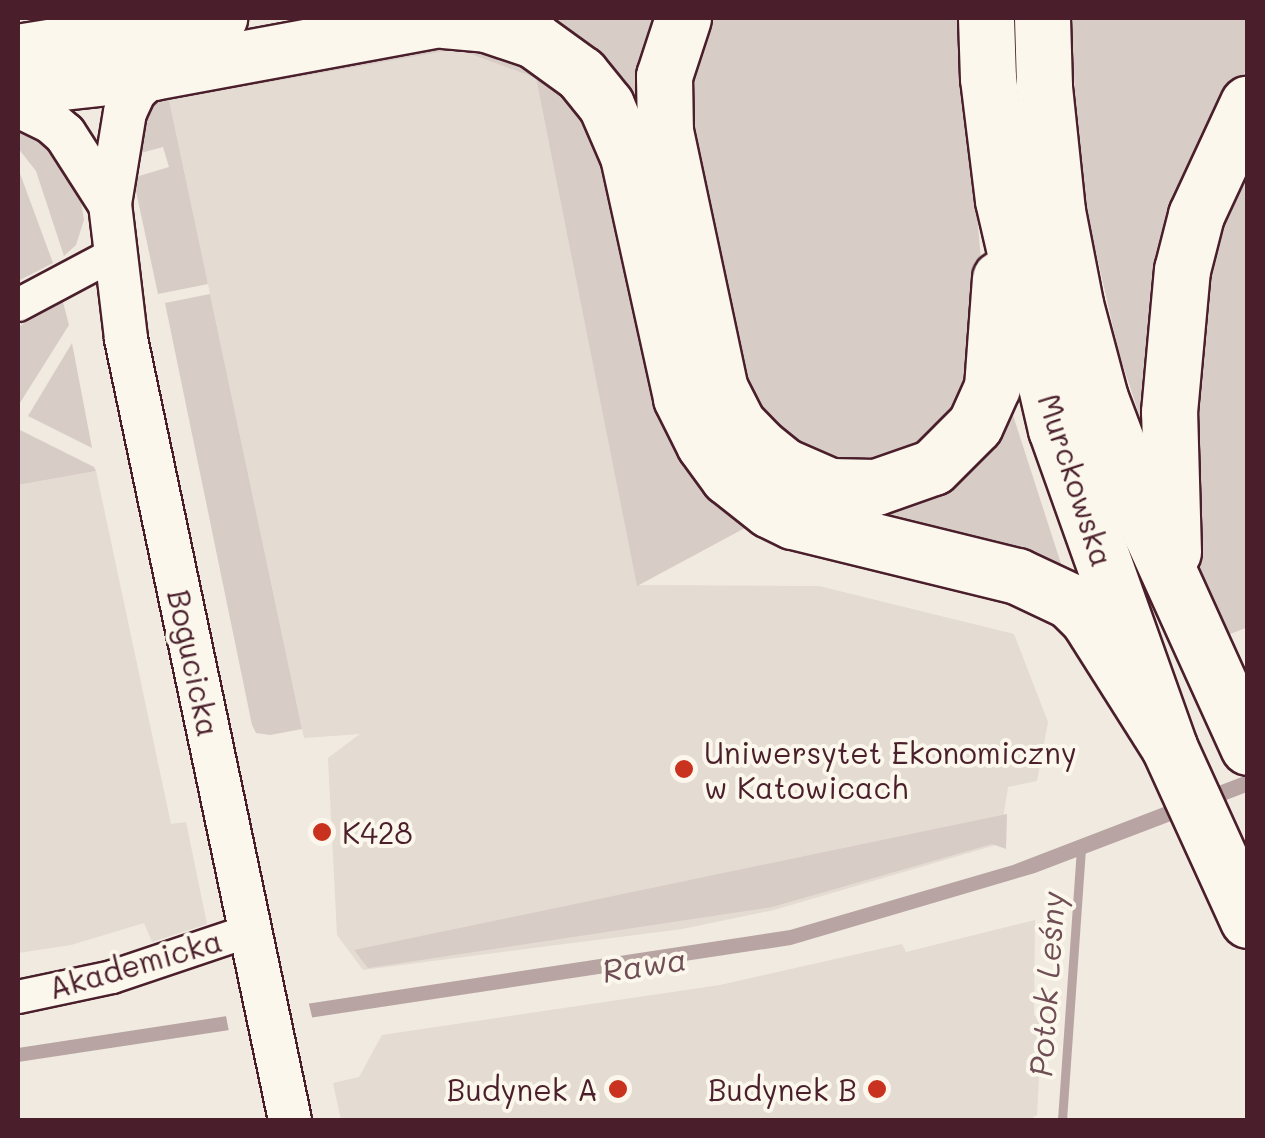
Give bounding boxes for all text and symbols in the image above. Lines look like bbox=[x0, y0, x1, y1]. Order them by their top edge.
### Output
street label: Murckowska bbox=[1031, 389, 1121, 571]
street label: Bogucicka bbox=[161, 586, 227, 740]
place label: Uniwersytet Ekonomiczny w Katowicach bbox=[704, 734, 1077, 804]
marker: Uniwersytet Ekonomiczny w Katowicach bbox=[673, 758, 695, 780]
place label: K428 bbox=[342, 814, 413, 850]
marker: K428 bbox=[311, 821, 333, 843]
water label: Potok Leśny bbox=[1020, 890, 1072, 1078]
street label: Akademicka bbox=[44, 922, 226, 1006]
water label: Rawa bbox=[599, 938, 689, 990]
place label: Budynek A bbox=[447, 1071, 598, 1107]
place label: Budynek B bbox=[708, 1071, 857, 1107]
marker: Budynek A bbox=[607, 1078, 629, 1100]
marker: Budynek B bbox=[866, 1078, 888, 1100]

